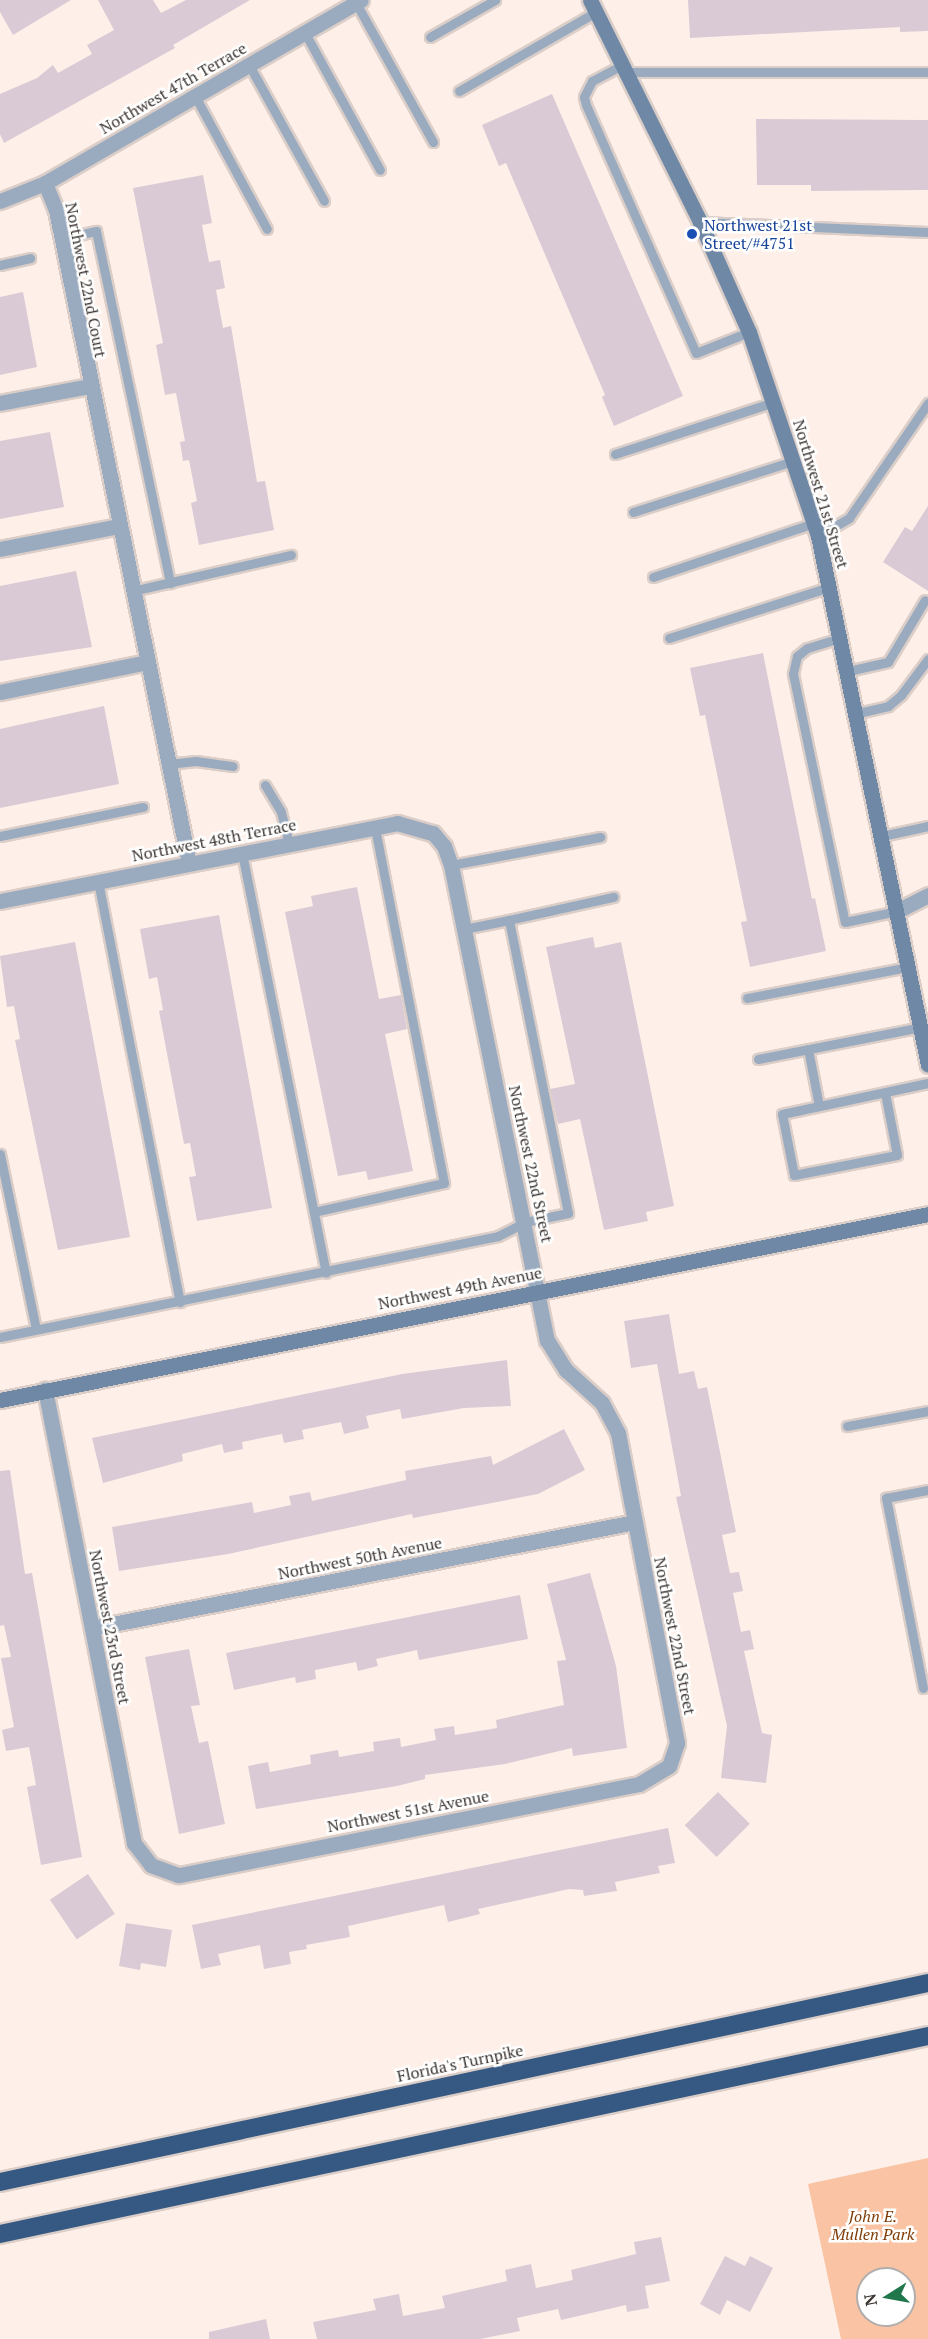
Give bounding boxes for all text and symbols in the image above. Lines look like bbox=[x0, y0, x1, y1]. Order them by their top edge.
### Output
street label: Northwest 47th Terrace bbox=[96, 38, 250, 138]
street label: Northwest 22nd Court bbox=[62, 201, 110, 359]
place label: Northwest 21st Street/#4751 bbox=[704, 215, 812, 253]
marker: Northwest 21st Street/#4751 bbox=[685, 227, 699, 241]
street label: Northwest 21st Street bbox=[789, 417, 853, 571]
street label: Northwest 48th Terrace bbox=[130, 815, 298, 865]
street label: Northwest 22nd Street bbox=[505, 1084, 557, 1244]
street label: Northwest 49th Avenue bbox=[376, 1263, 544, 1313]
street label: Northwest 50th Avenue bbox=[276, 1533, 444, 1583]
street label: Northwest 23rd Street bbox=[86, 1548, 134, 1706]
street label: Northwest 22nd Street bbox=[650, 1555, 700, 1717]
street label: Northwest 51st Avenue bbox=[325, 1786, 491, 1836]
street label: Florida's Turnpike bbox=[395, 2040, 525, 2086]
park label: John E. Mullen Park bbox=[832, 2206, 914, 2244]
north arrow bbox=[856, 2267, 916, 2327]
text: N bbox=[858, 2292, 882, 2308]

